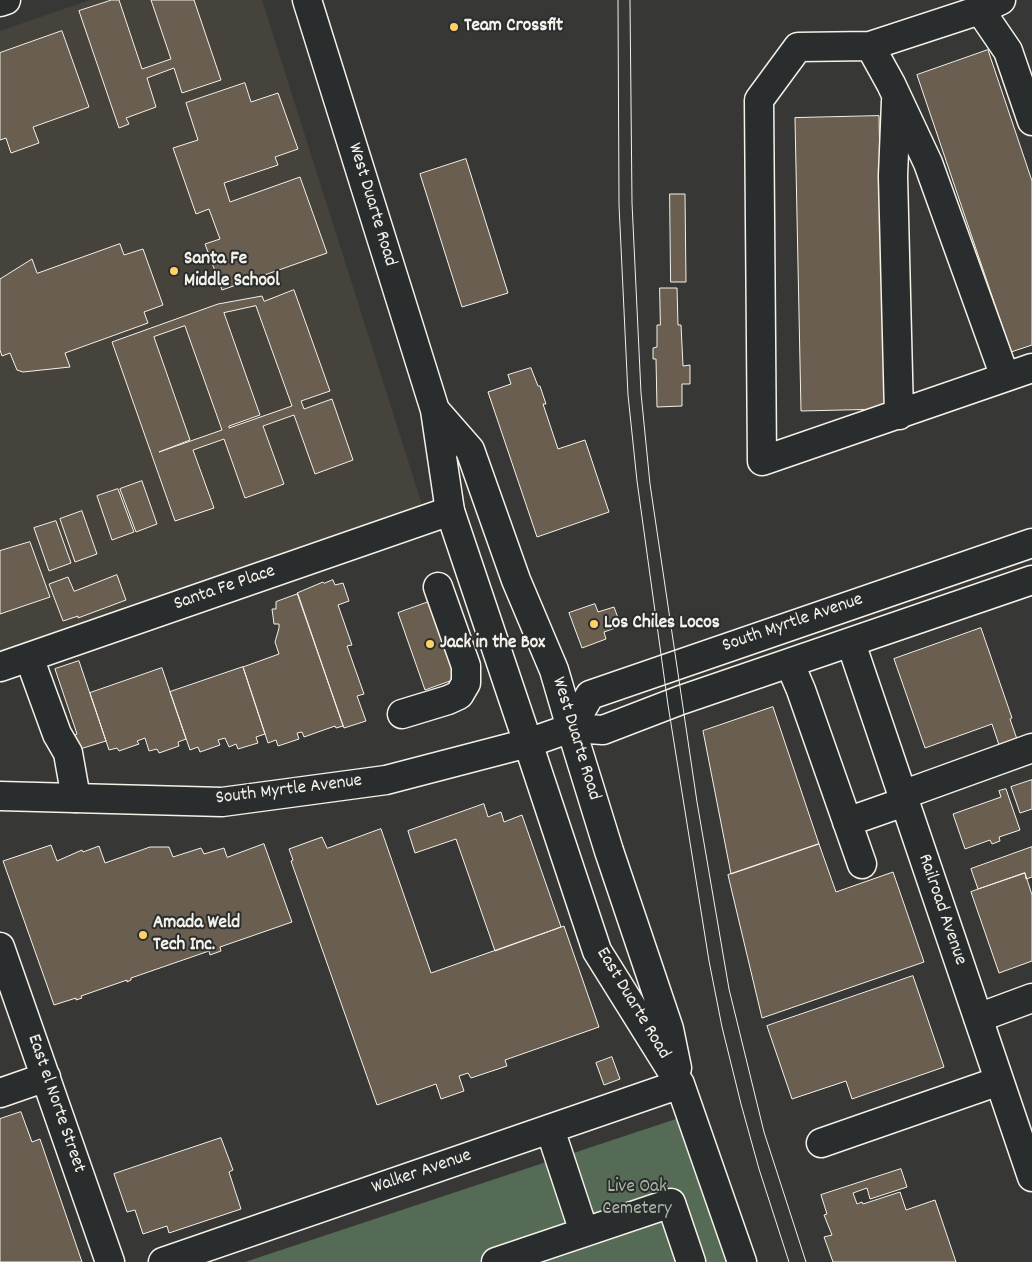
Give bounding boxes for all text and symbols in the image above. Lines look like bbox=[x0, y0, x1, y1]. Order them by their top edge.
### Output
place label: Team Crossfit bbox=[464, 16, 563, 38]
marker: Team Crossfit bbox=[448, 21, 460, 33]
street label: West Duarte Road bbox=[341, 141, 401, 269]
place label: Santa Fe Middle School bbox=[184, 249, 280, 293]
marker: Santa Fe Middle School bbox=[168, 265, 180, 277]
street label: Santa Fe Place bbox=[171, 561, 279, 617]
street label: South Myrtle Avenue bbox=[720, 589, 866, 659]
place label: Los Chiles Locos bbox=[604, 613, 720, 635]
marker: Los Chiles Locos bbox=[588, 618, 600, 630]
place label: Jack in the Box bbox=[440, 633, 545, 655]
marker: Jack in the Box bbox=[424, 638, 436, 650]
street label: West Duarte Road bbox=[545, 675, 605, 803]
street label: South Myrtle Avenue bbox=[215, 771, 363, 811]
street label: Railroad Avenue bbox=[911, 852, 971, 968]
place label: Amada Weld Tech Inc. bbox=[153, 913, 240, 957]
marker: Amada Weld Tech Inc. bbox=[137, 929, 149, 941]
street label: East Duarte Road bbox=[590, 944, 674, 1064]
street label: East el Norte Street bbox=[21, 1032, 89, 1176]
street label: Walker Avenue bbox=[369, 1145, 475, 1201]
park label: Live Oak Cemetery bbox=[602, 1177, 672, 1221]

